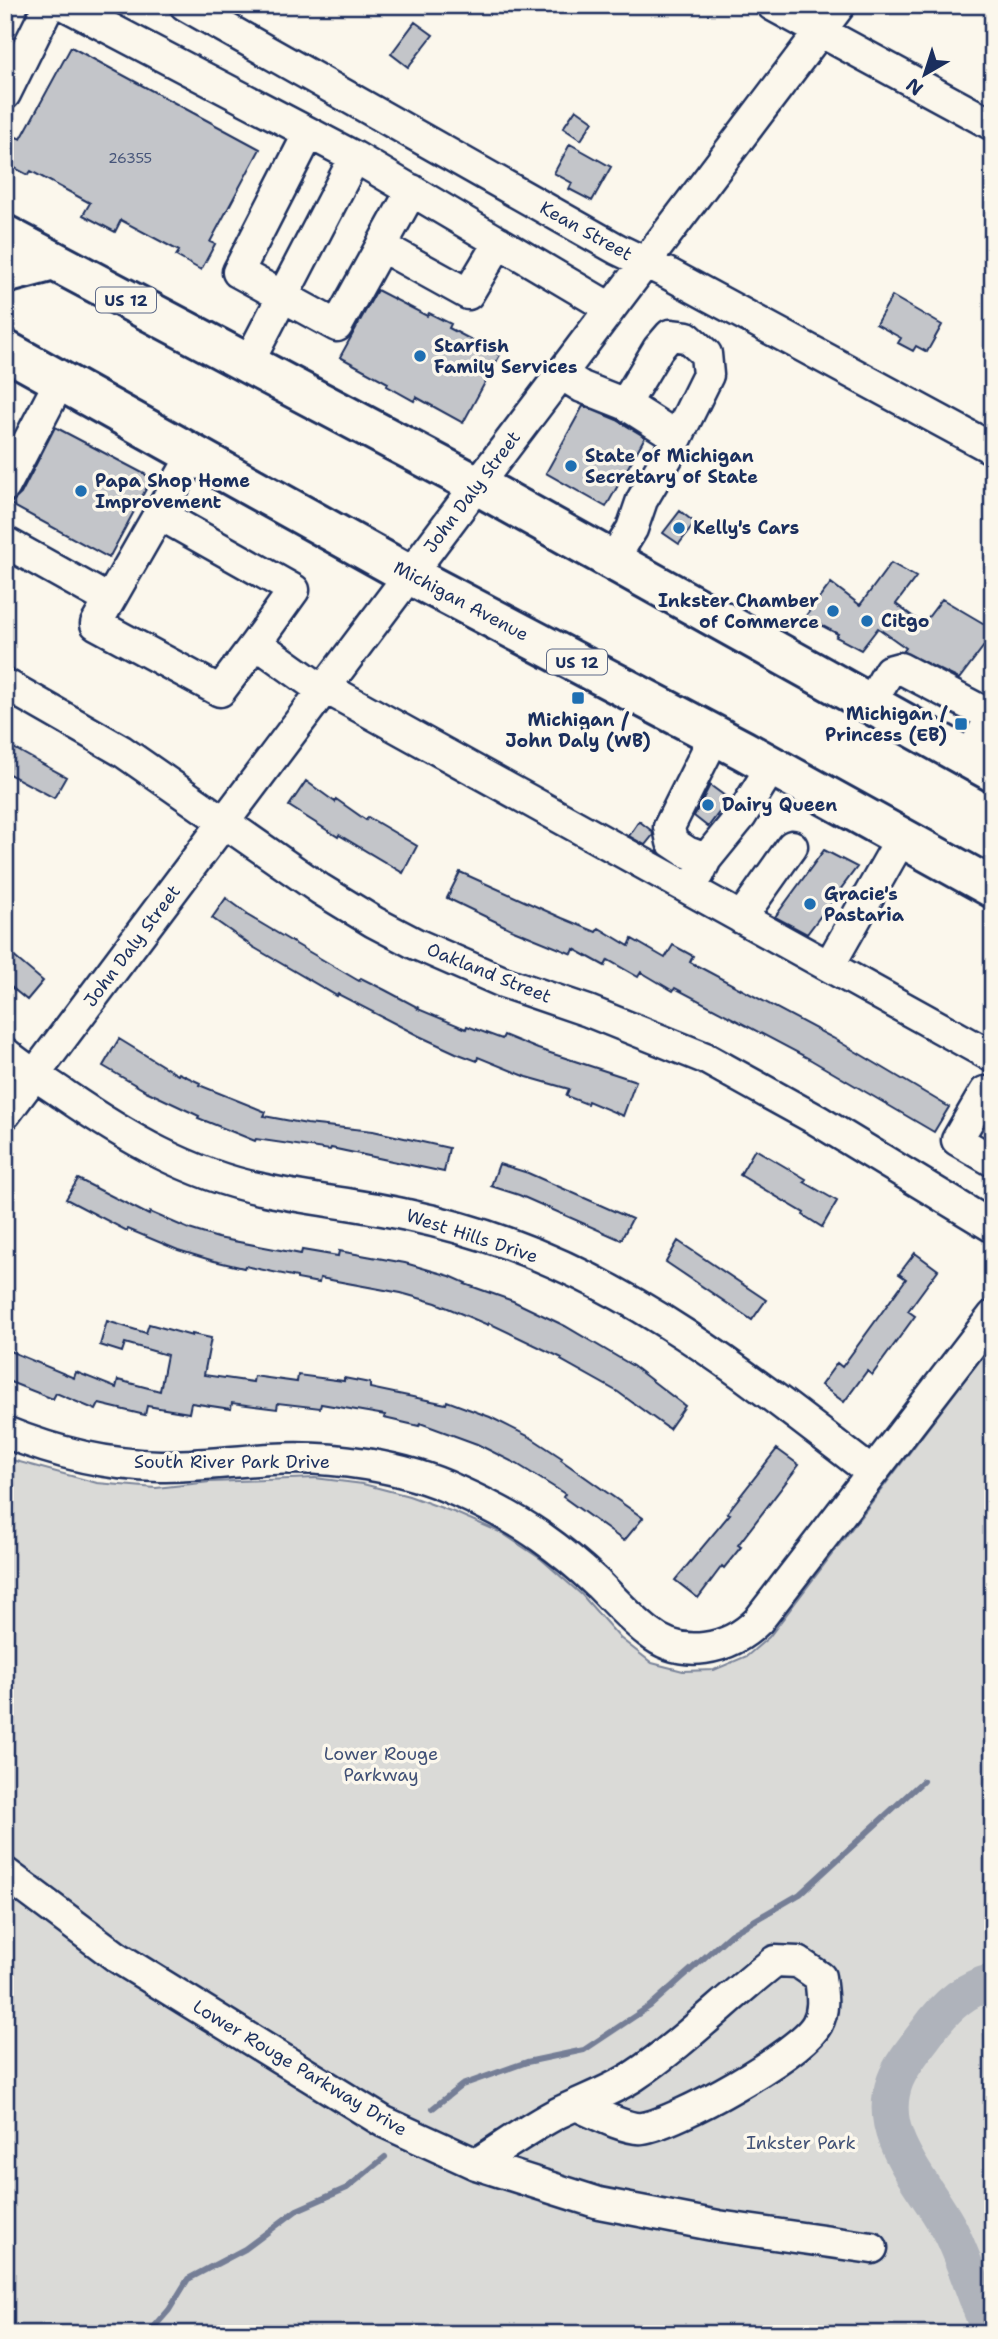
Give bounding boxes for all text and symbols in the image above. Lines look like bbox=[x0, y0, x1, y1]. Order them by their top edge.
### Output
north arrow bbox=[890, 38, 960, 108]
text: N bbox=[901, 72, 928, 101]
house number: 26355 bbox=[108, 149, 152, 167]
street label: Kean Street bbox=[535, 196, 637, 266]
road number: US 12 bbox=[96, 288, 156, 312]
place label: Starfish Family Services bbox=[434, 334, 577, 379]
marker: Starfish Family Services bbox=[412, 348, 428, 364]
street label: John Daly Street bbox=[418, 426, 526, 558]
place label: State of Michigan Secretary of State bbox=[585, 444, 758, 489]
marker: State of Michigan Secretary of State bbox=[563, 458, 579, 474]
place label: Papa Shop Home Improvement bbox=[95, 469, 250, 514]
marker: Papa Shop Home Improvement bbox=[73, 483, 89, 499]
place label: Kelly's Cars bbox=[693, 516, 799, 540]
marker: Kelly's Cars bbox=[671, 520, 687, 536]
street label: Michigan Avenue bbox=[389, 555, 533, 647]
place label: Inkster Chamber of Commerce bbox=[658, 589, 819, 634]
marker: Inkster Chamber of Commerce bbox=[825, 603, 841, 619]
place label: Citgo bbox=[881, 609, 929, 633]
marker: Citgo bbox=[859, 613, 875, 629]
road number: US 12 bbox=[547, 650, 607, 674]
marker: Michigan / John Daly (WB) bbox=[570, 690, 586, 706]
place label: Michigan / Princess (EB) bbox=[825, 702, 948, 747]
place label: Michigan / John Daly (WB) bbox=[505, 708, 651, 753]
marker: Michigan / Princess (EB) bbox=[953, 716, 969, 732]
place label: Dairy Queen bbox=[722, 793, 837, 817]
marker: Dairy Queen bbox=[700, 797, 716, 813]
street label: John Daly Street bbox=[78, 880, 186, 1012]
place label: Gracie's Pastaria bbox=[824, 882, 905, 927]
marker: Gracie's Pastaria bbox=[802, 896, 818, 912]
street label: Oakland Street bbox=[423, 937, 555, 1009]
street label: West Hills Drive bbox=[403, 1203, 541, 1269]
street label: South River Park Drive bbox=[134, 1450, 330, 1474]
park label: Lower Rouge Parkway bbox=[324, 1742, 438, 1787]
street label: Lower Rouge Parkway Drive bbox=[188, 1994, 412, 2142]
park label: Inkster Park bbox=[746, 2131, 856, 2155]

